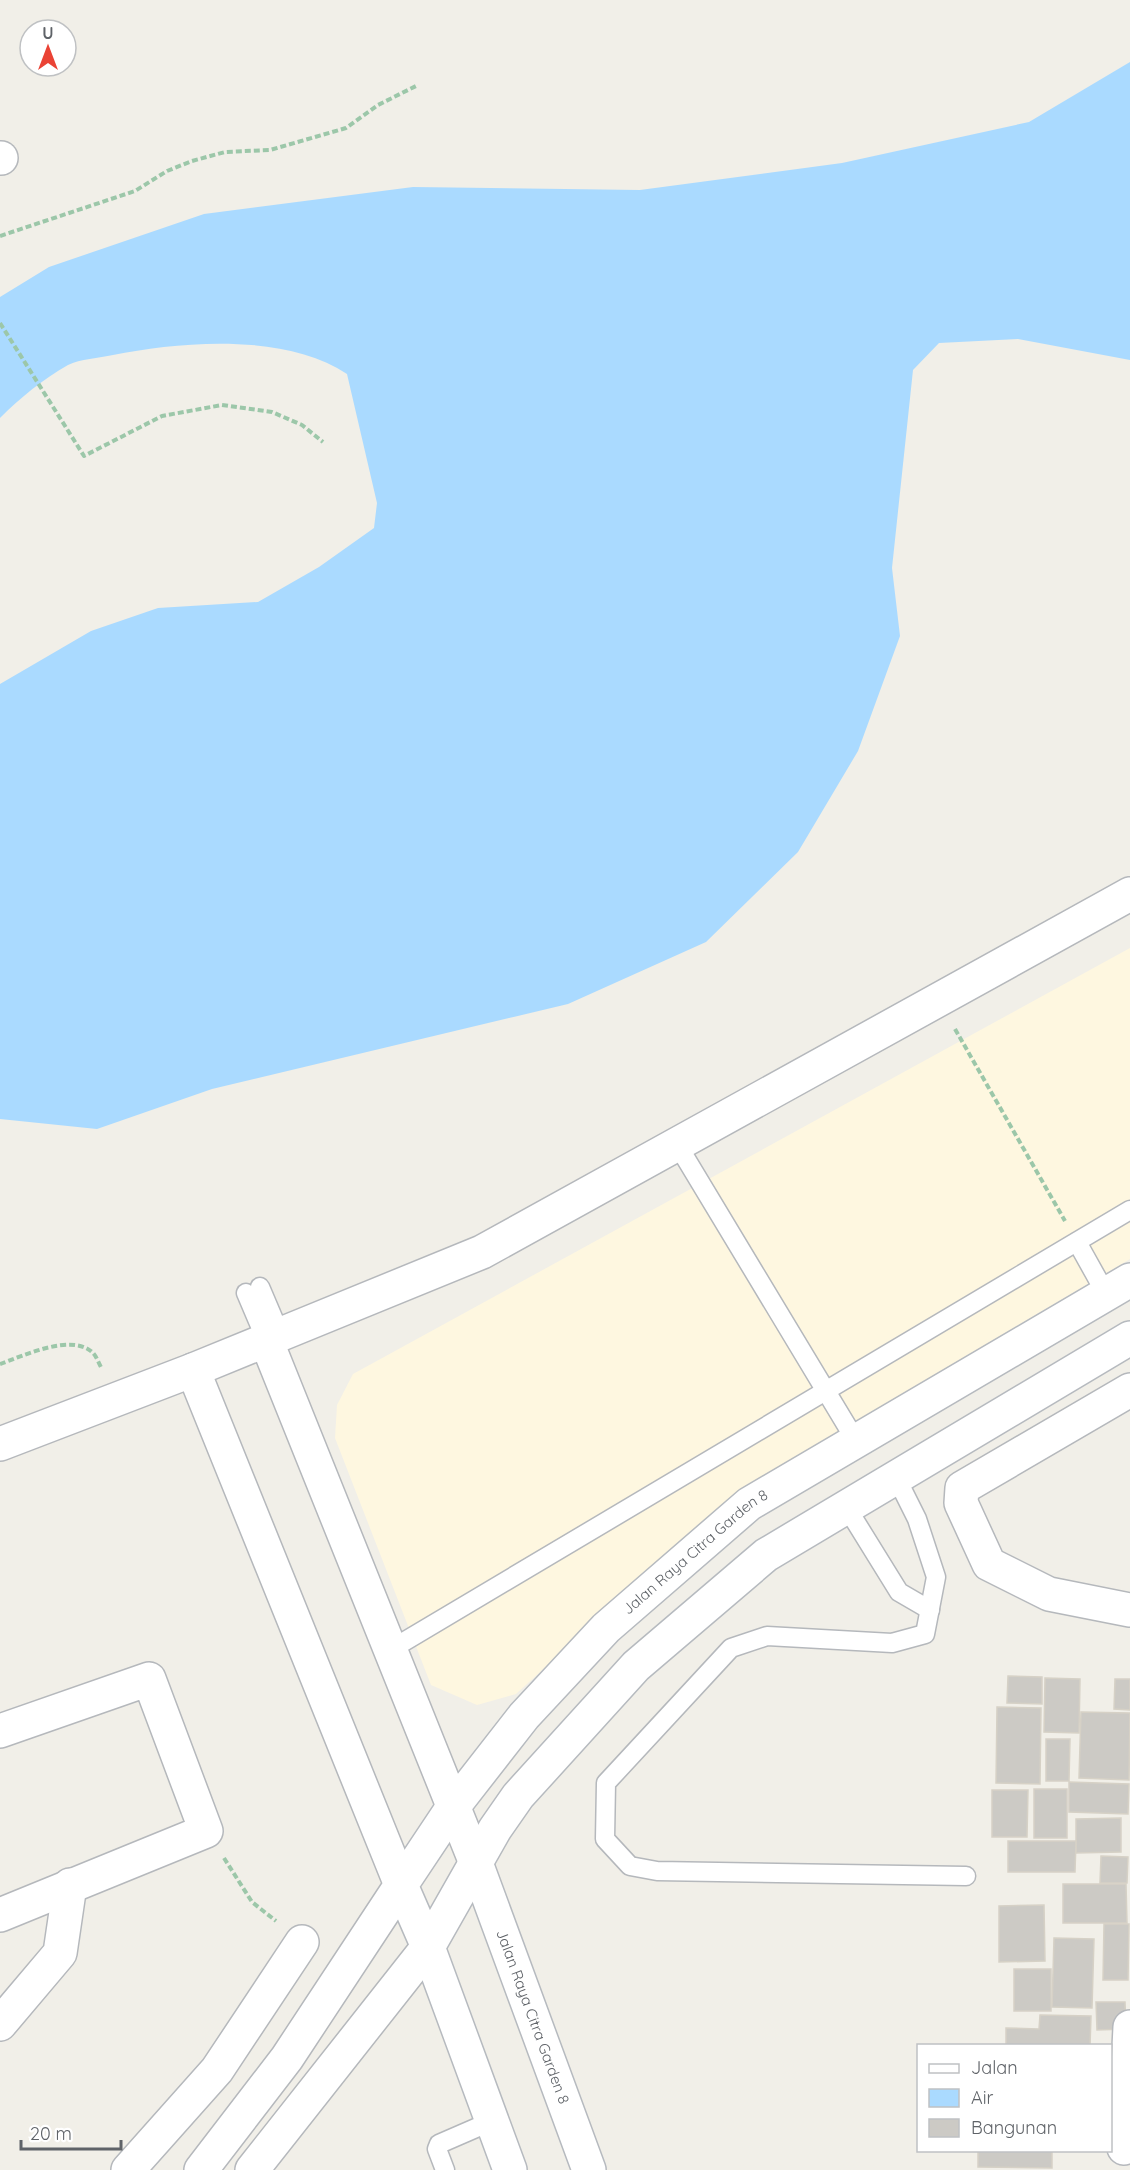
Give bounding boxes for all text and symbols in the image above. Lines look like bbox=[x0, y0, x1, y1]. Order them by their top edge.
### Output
north arrow bbox=[18, 18, 78, 78]
text: U bbox=[42, 23, 54, 43]
street label: Jalan Raya Citra Garden 8 bbox=[618, 1485, 771, 1618]
street label: Jalan Raya Citra Garden 8 bbox=[492, 1927, 574, 2107]
legend bbox=[917, 2044, 1112, 2152]
text: Jalan bbox=[971, 2056, 1018, 2079]
text: Air bbox=[971, 2086, 993, 2109]
scale bar bbox=[21, 2113, 122, 2151]
text: Bangunan bbox=[971, 2116, 1057, 2139]
text: 20 m bbox=[30, 2122, 72, 2145]

